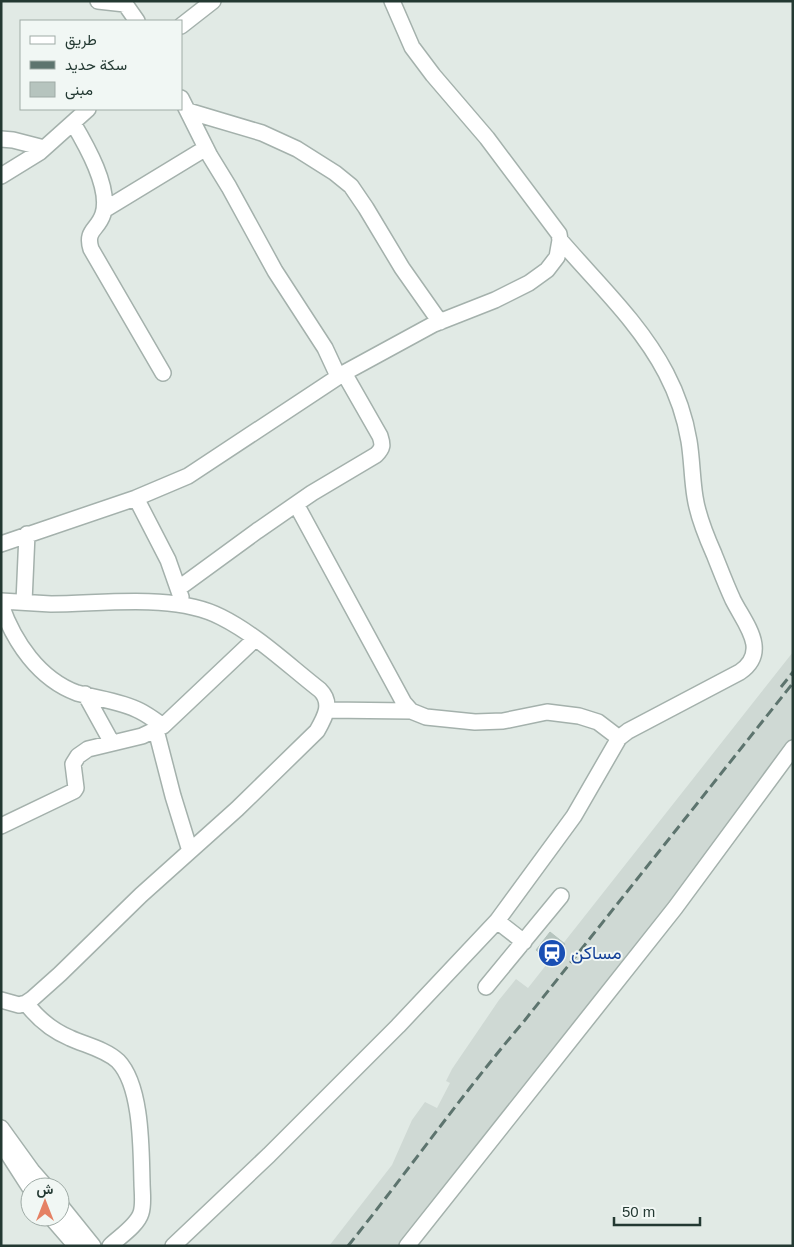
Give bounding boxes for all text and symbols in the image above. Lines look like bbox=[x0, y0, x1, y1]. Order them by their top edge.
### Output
legend bbox=[20, 20, 182, 110]
text: طريق bbox=[65, 31, 97, 50]
text: سكة حديد bbox=[65, 56, 127, 74]
text: مبنى bbox=[65, 81, 93, 100]
station icon: مساكن bbox=[537, 938, 567, 968]
place label: مساكن bbox=[571, 943, 621, 964]
north arrow bbox=[20, 1177, 70, 1227]
text: ش bbox=[37, 1181, 54, 1198]
scale bar bbox=[614, 1194, 700, 1226]
text: 50 m bbox=[622, 1203, 655, 1220]

